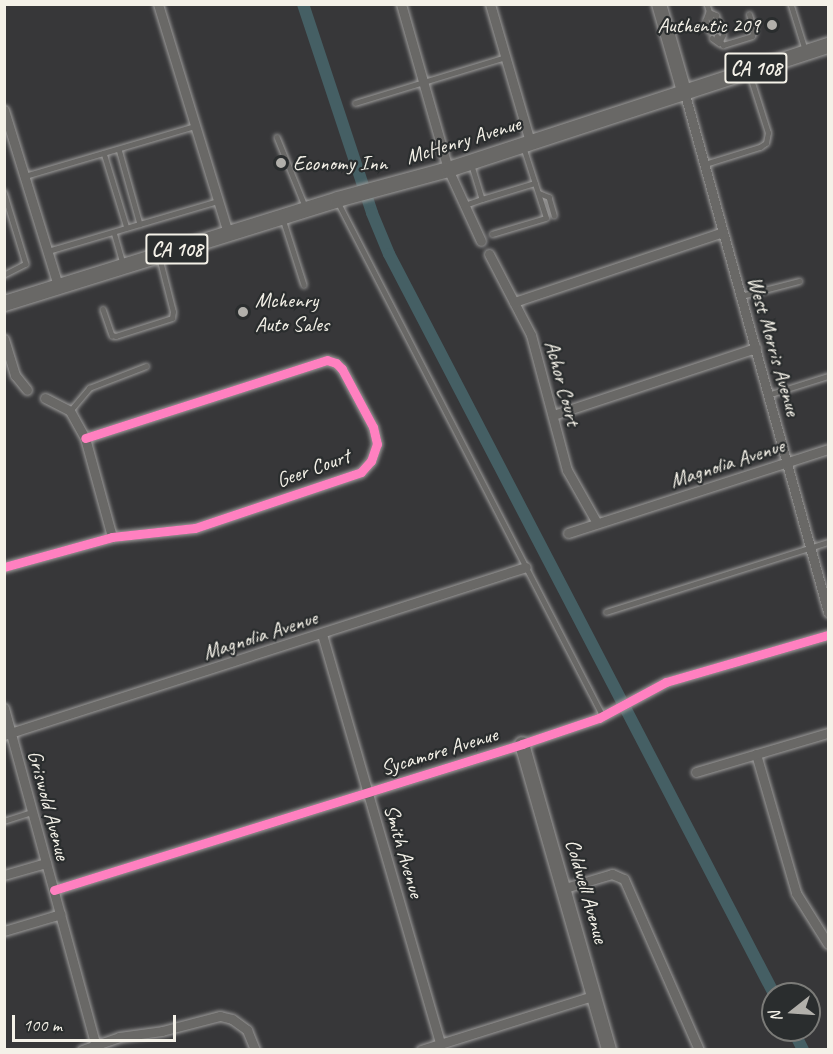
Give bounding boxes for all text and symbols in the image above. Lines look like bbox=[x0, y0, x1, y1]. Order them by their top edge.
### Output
place label: Authentic 209 bbox=[657, 12, 760, 38]
marker: Authentic 209 bbox=[765, 18, 779, 32]
road number: CA 108 bbox=[723, 51, 789, 85]
street label: McHenry Avenue bbox=[403, 111, 523, 169]
place label: Economy Inn bbox=[293, 150, 387, 176]
marker: Economy Inn bbox=[274, 156, 288, 170]
road number: CA 108 bbox=[144, 232, 210, 266]
street label: West Morris Avenue bbox=[742, 274, 806, 418]
place label: Mchenry Auto Sales bbox=[255, 287, 329, 337]
marker: Mchenry Auto Sales bbox=[236, 305, 250, 319]
street label: Achor Court bbox=[540, 338, 586, 428]
street label: Magnolia Avenue bbox=[667, 433, 787, 493]
street label: Geer Court bbox=[273, 443, 353, 493]
street label: Magnolia Avenue bbox=[200, 605, 320, 665]
street label: Sycamore Avenue bbox=[378, 721, 500, 781]
street label: Griswold Avenue bbox=[22, 747, 76, 863]
street label: Smith Avenue bbox=[379, 802, 429, 900]
street label: Coldwell Avenue bbox=[560, 836, 614, 946]
north arrow bbox=[761, 982, 821, 1042]
scale bar bbox=[15, 1003, 178, 1041]
text: N bbox=[765, 1009, 787, 1024]
text: 100 m bbox=[23, 1014, 62, 1036]

